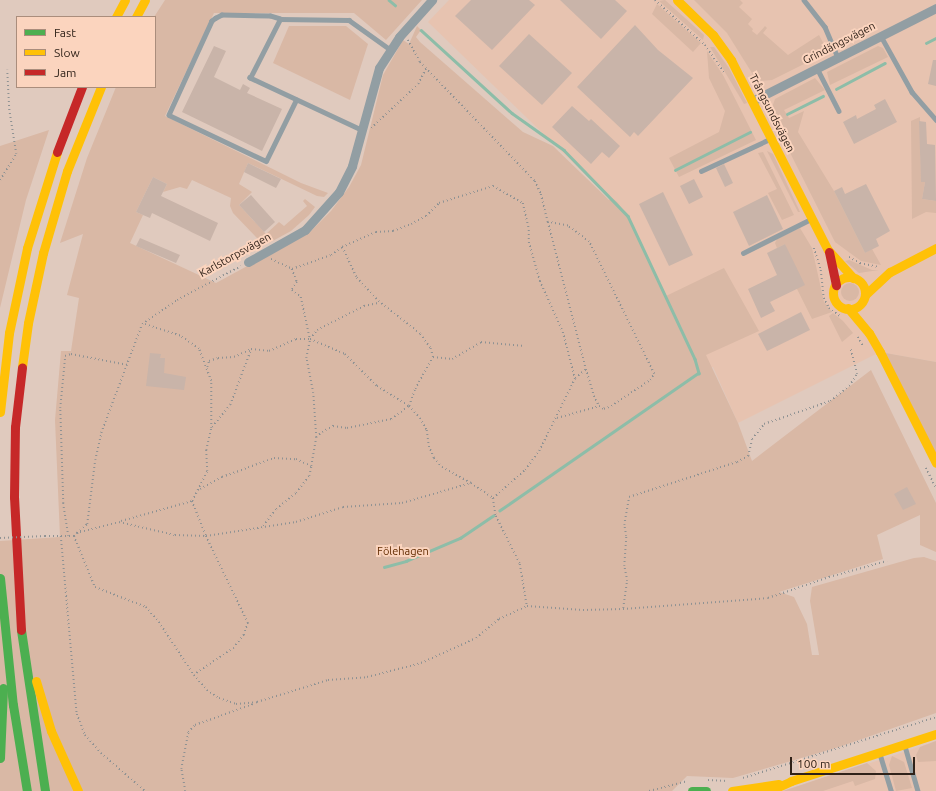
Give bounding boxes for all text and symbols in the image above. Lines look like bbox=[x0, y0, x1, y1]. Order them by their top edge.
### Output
legend bbox=[16, 16, 156, 88]
street label: Grindängsvägen bbox=[801, 19, 877, 67]
text: Fast bbox=[54, 26, 76, 39]
text: Slow bbox=[54, 46, 80, 59]
text: Jam bbox=[54, 66, 76, 79]
street label: Trångsundsvägen bbox=[747, 72, 797, 154]
street label: Karlstorpsvägen bbox=[197, 230, 273, 280]
park label: Fölehagen bbox=[377, 544, 429, 558]
scale bar bbox=[792, 749, 917, 775]
text: 100 m bbox=[797, 757, 830, 770]

